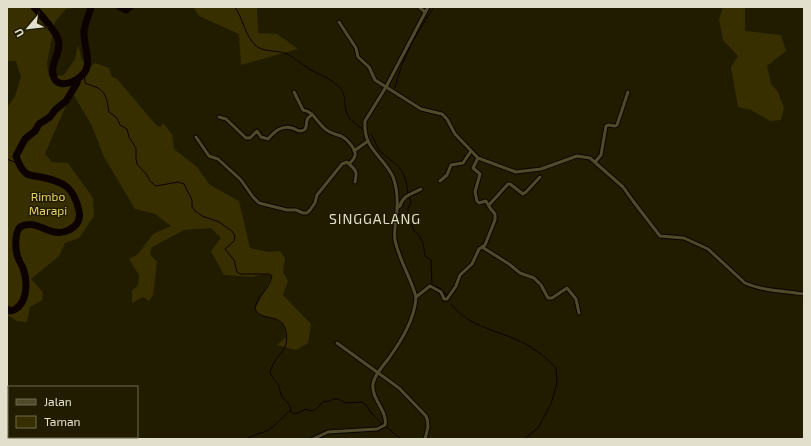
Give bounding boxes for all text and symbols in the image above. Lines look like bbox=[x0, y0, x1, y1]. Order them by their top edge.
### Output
north arrow bbox=[8, 8, 48, 48]
text: U bbox=[11, 27, 26, 39]
park label: Rimbo Marapi bbox=[29, 189, 67, 217]
district label: SINGGALANG bbox=[329, 210, 421, 227]
legend bbox=[8, 386, 138, 438]
text: Jalan bbox=[44, 394, 72, 408]
text: Taman bbox=[44, 414, 81, 428]

